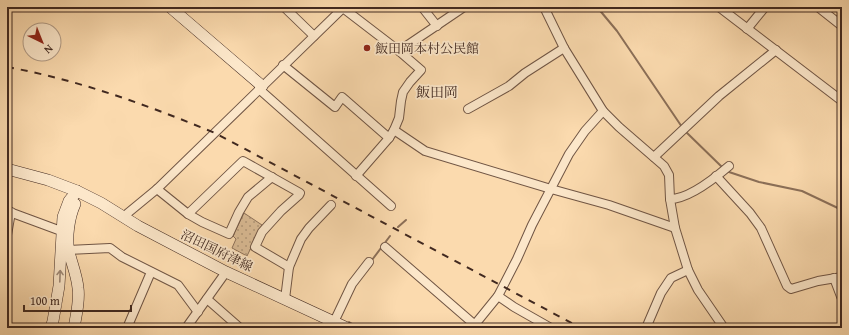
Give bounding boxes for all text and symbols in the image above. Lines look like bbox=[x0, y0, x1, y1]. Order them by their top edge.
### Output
north arrow bbox=[22, 22, 62, 62]
place label: 飯田岡本村公民館 bbox=[375, 39, 479, 58]
text: N bbox=[40, 41, 57, 58]
marker: 飯田岡本村公民館 bbox=[362, 43, 372, 53]
district label: 飯田岡 bbox=[416, 82, 458, 102]
street label: 沼田国府津線 bbox=[178, 225, 256, 276]
one-way arrow bbox=[56, 270, 63, 283]
scale bar bbox=[24, 287, 131, 313]
text: 100 m bbox=[30, 292, 60, 309]

